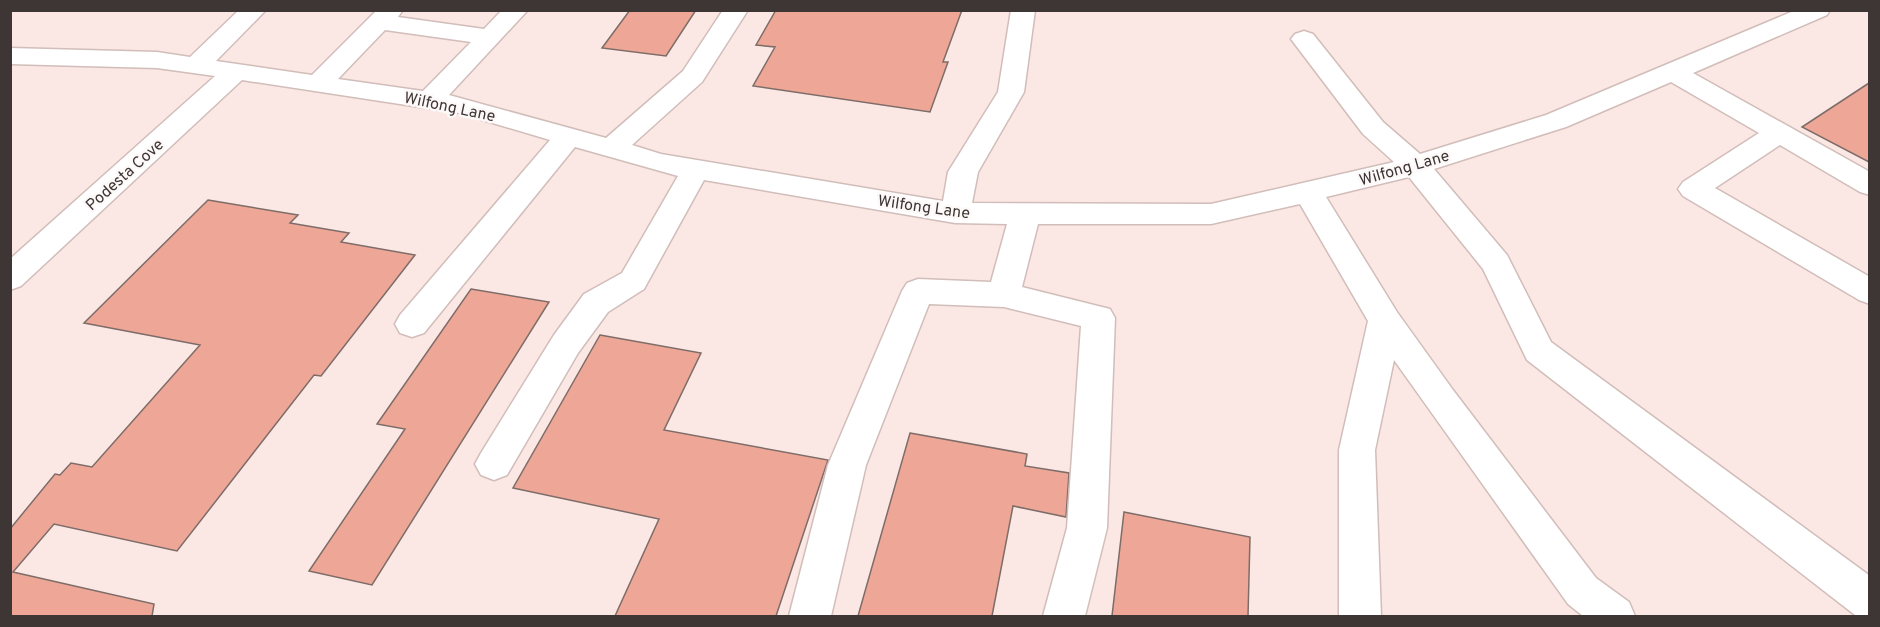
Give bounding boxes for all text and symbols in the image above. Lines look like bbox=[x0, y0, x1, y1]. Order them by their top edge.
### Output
street label: Wilfong Lane bbox=[402, 89, 497, 127]
street label: Podesta Cove bbox=[82, 135, 169, 216]
street label: Wilfong Lane bbox=[1357, 147, 1452, 191]
street label: Wilfong Lane bbox=[876, 192, 971, 224]

